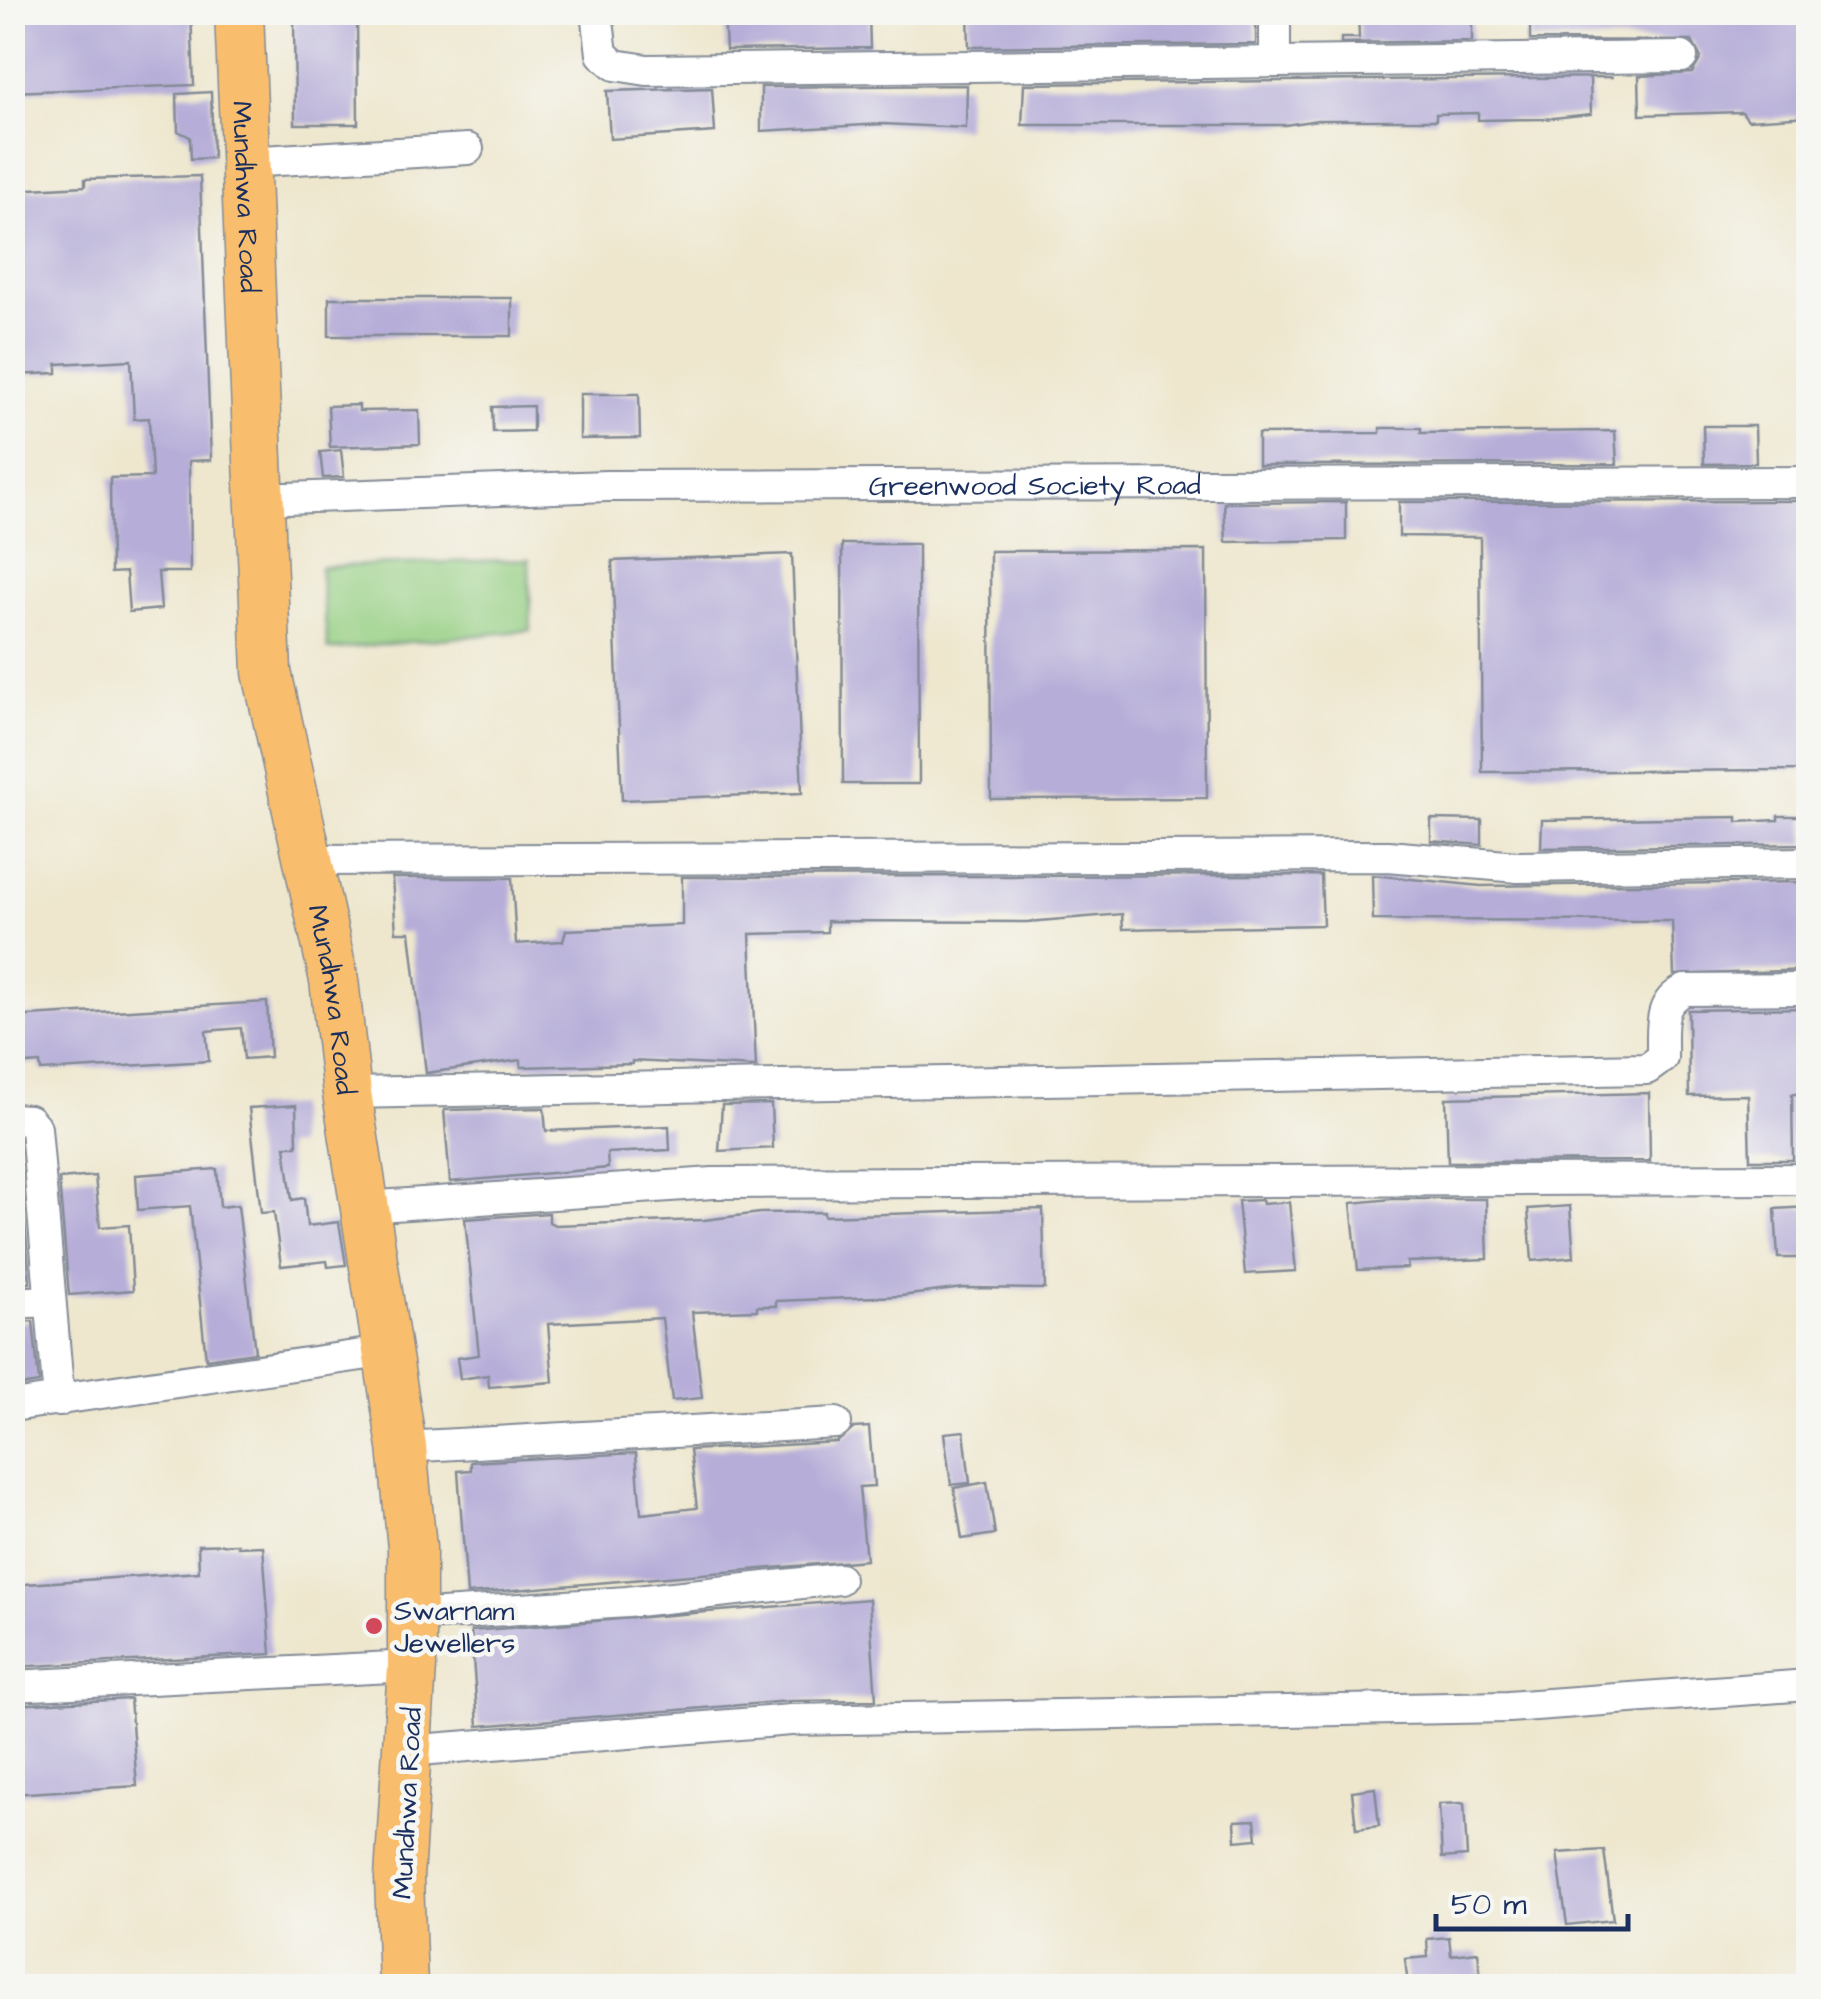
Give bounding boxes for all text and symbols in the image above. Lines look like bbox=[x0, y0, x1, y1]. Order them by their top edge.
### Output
street label: Mundhwa Road bbox=[222, 100, 269, 294]
street label: Greenwood Society Road bbox=[869, 466, 1201, 507]
street label: Mundhwa Road bbox=[297, 901, 365, 1097]
place label: Swarnam Jewellers bbox=[394, 1592, 515, 1663]
marker: Swarnam Jewellers bbox=[363, 1615, 385, 1637]
street label: Mundhwa Road bbox=[383, 1706, 432, 1900]
scale bar bbox=[1436, 1869, 1628, 1931]
text: 50 m bbox=[1451, 1884, 1527, 1926]

